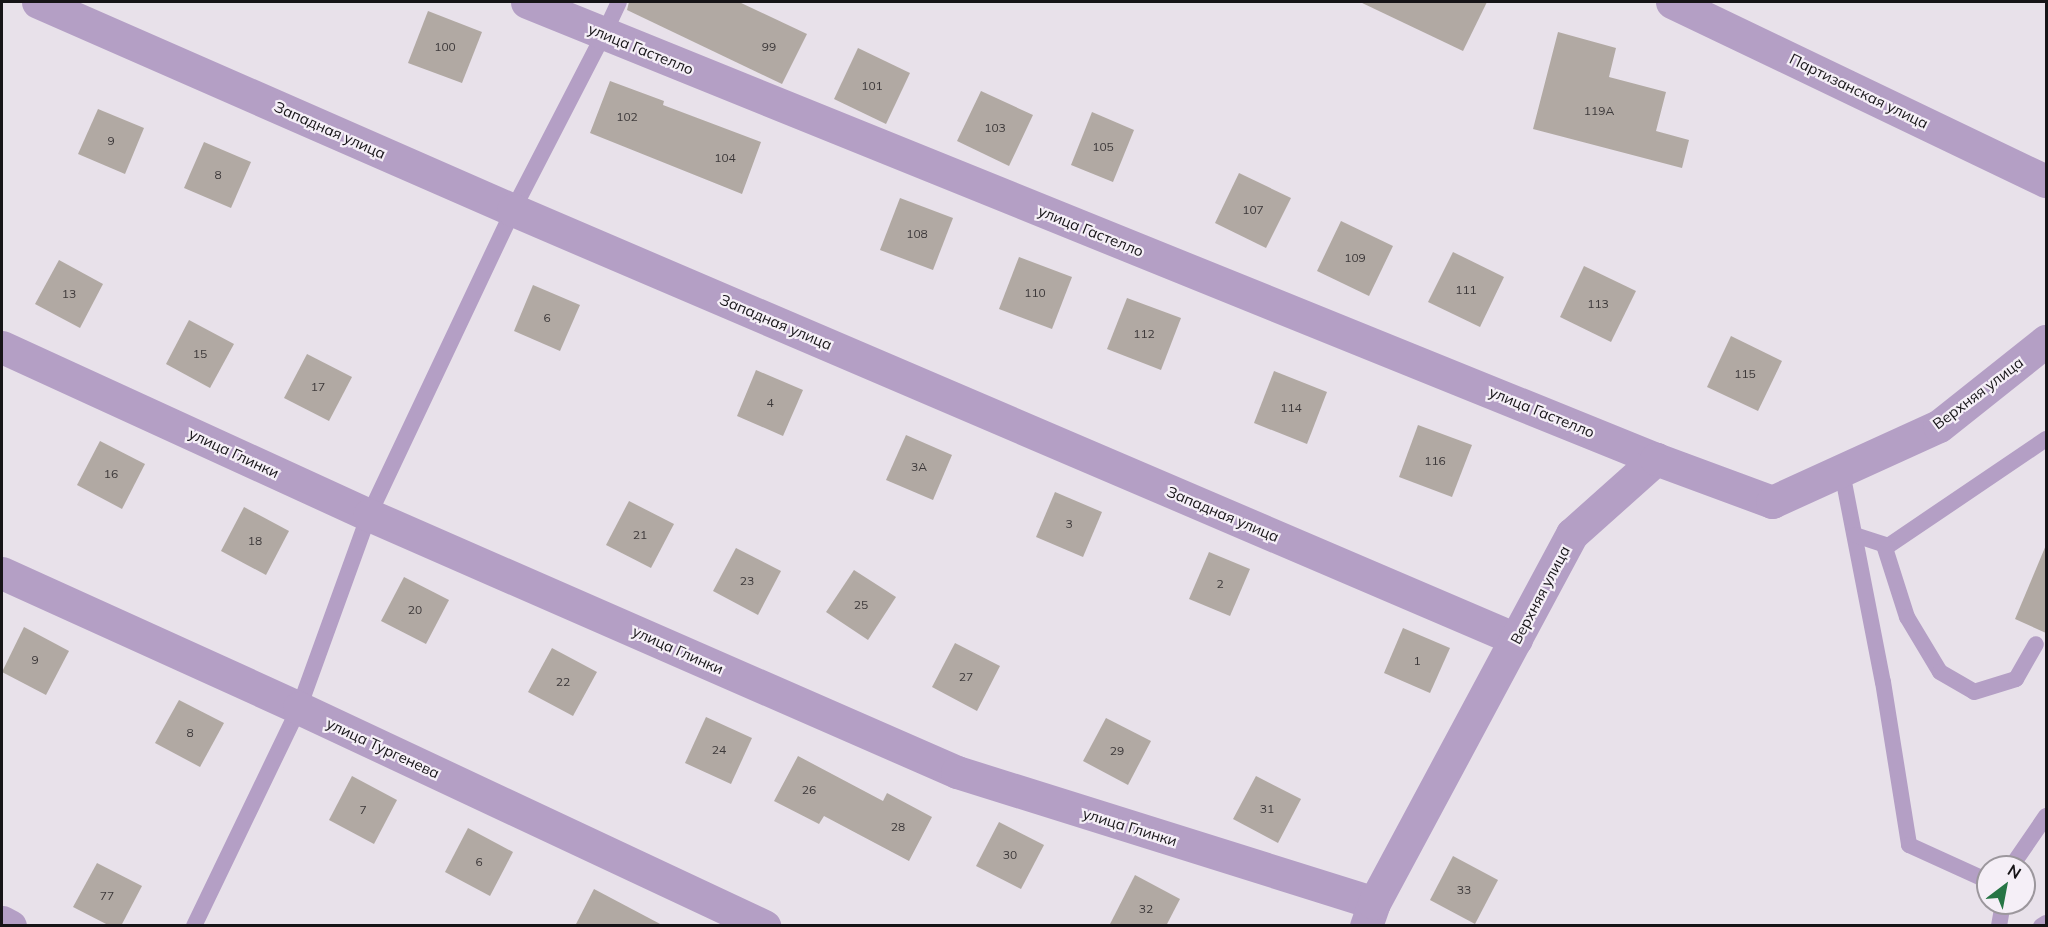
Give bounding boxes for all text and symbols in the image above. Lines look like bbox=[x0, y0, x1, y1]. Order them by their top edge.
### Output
street label: улица Гастелло bbox=[586, 20, 696, 78]
house number: 100 bbox=[434, 40, 456, 54]
house number: 99 bbox=[762, 40, 776, 54]
street label: Партизанская улица bbox=[1787, 50, 1931, 132]
house number: 101 bbox=[861, 79, 883, 93]
street label: Западная улица bbox=[271, 97, 389, 163]
house number: 119А bbox=[1584, 104, 1614, 118]
house number: 102 bbox=[616, 110, 638, 124]
house number: 103 bbox=[984, 121, 1006, 135]
house number: 9 bbox=[107, 134, 115, 148]
house number: 105 bbox=[1092, 140, 1114, 154]
house number: 104 bbox=[714, 151, 736, 165]
house number: 8 bbox=[214, 168, 222, 182]
street label: улица Гастелло bbox=[1036, 202, 1146, 260]
house number: 107 bbox=[1242, 203, 1264, 217]
house number: 108 bbox=[906, 227, 928, 241]
house number: 109 bbox=[1344, 251, 1366, 265]
house number: 111 bbox=[1455, 283, 1477, 297]
house number: 110 bbox=[1024, 286, 1046, 300]
house number: 13 bbox=[62, 287, 76, 301]
street label: Западная улица bbox=[717, 290, 835, 354]
house number: 113 bbox=[1587, 297, 1609, 311]
house number: 6 bbox=[543, 311, 551, 325]
house number: 112 bbox=[1133, 327, 1155, 341]
house number: 15 bbox=[193, 347, 207, 361]
street label: Верхняя улица bbox=[1929, 353, 2027, 433]
house number: 115 bbox=[1734, 367, 1756, 381]
house number: 17 bbox=[311, 380, 325, 394]
street label: улица Гастелло bbox=[1487, 383, 1597, 441]
house number: 4 bbox=[766, 396, 774, 410]
house number: 114 bbox=[1280, 401, 1302, 415]
street label: улица Глинки bbox=[186, 424, 282, 482]
house number: 116 bbox=[1424, 454, 1446, 468]
house number: 3А bbox=[911, 460, 927, 474]
house number: 16 bbox=[104, 467, 118, 481]
street label: Западная улица bbox=[1164, 482, 1282, 546]
house number: 3 bbox=[1065, 517, 1073, 531]
house number: 21 bbox=[633, 528, 647, 542]
house number: 18 bbox=[248, 534, 262, 548]
street label: Верхняя улица bbox=[1507, 543, 1573, 647]
house number: 23 bbox=[740, 574, 754, 588]
house number: 2 bbox=[1216, 577, 1224, 591]
house number: 25 bbox=[854, 598, 868, 612]
house number: 20 bbox=[408, 603, 422, 617]
street label: улица Глинки bbox=[630, 622, 726, 678]
house number: 9 bbox=[31, 653, 39, 667]
house number: 1 bbox=[1413, 654, 1421, 668]
house number: 27 bbox=[959, 670, 973, 684]
house number: 22 bbox=[556, 675, 570, 689]
street label: улица Тургенева bbox=[324, 714, 442, 782]
house number: 8 bbox=[186, 726, 194, 740]
house number: 24 bbox=[712, 743, 726, 757]
house number: 29 bbox=[1110, 744, 1124, 758]
house number: 26 bbox=[802, 783, 816, 797]
house number: 31 bbox=[1260, 802, 1274, 816]
house number: 7 bbox=[359, 803, 367, 817]
street label: улица Глинки bbox=[1081, 804, 1179, 850]
house number: 28 bbox=[891, 820, 905, 834]
house number: 30 bbox=[1003, 848, 1017, 862]
house number: 6 bbox=[475, 855, 483, 869]
north arrow bbox=[1976, 855, 2036, 915]
text: N bbox=[2004, 860, 2025, 883]
house number: 33 bbox=[1457, 883, 1471, 897]
house number: 77 bbox=[100, 889, 114, 903]
house number: 32 bbox=[1139, 902, 1153, 916]

